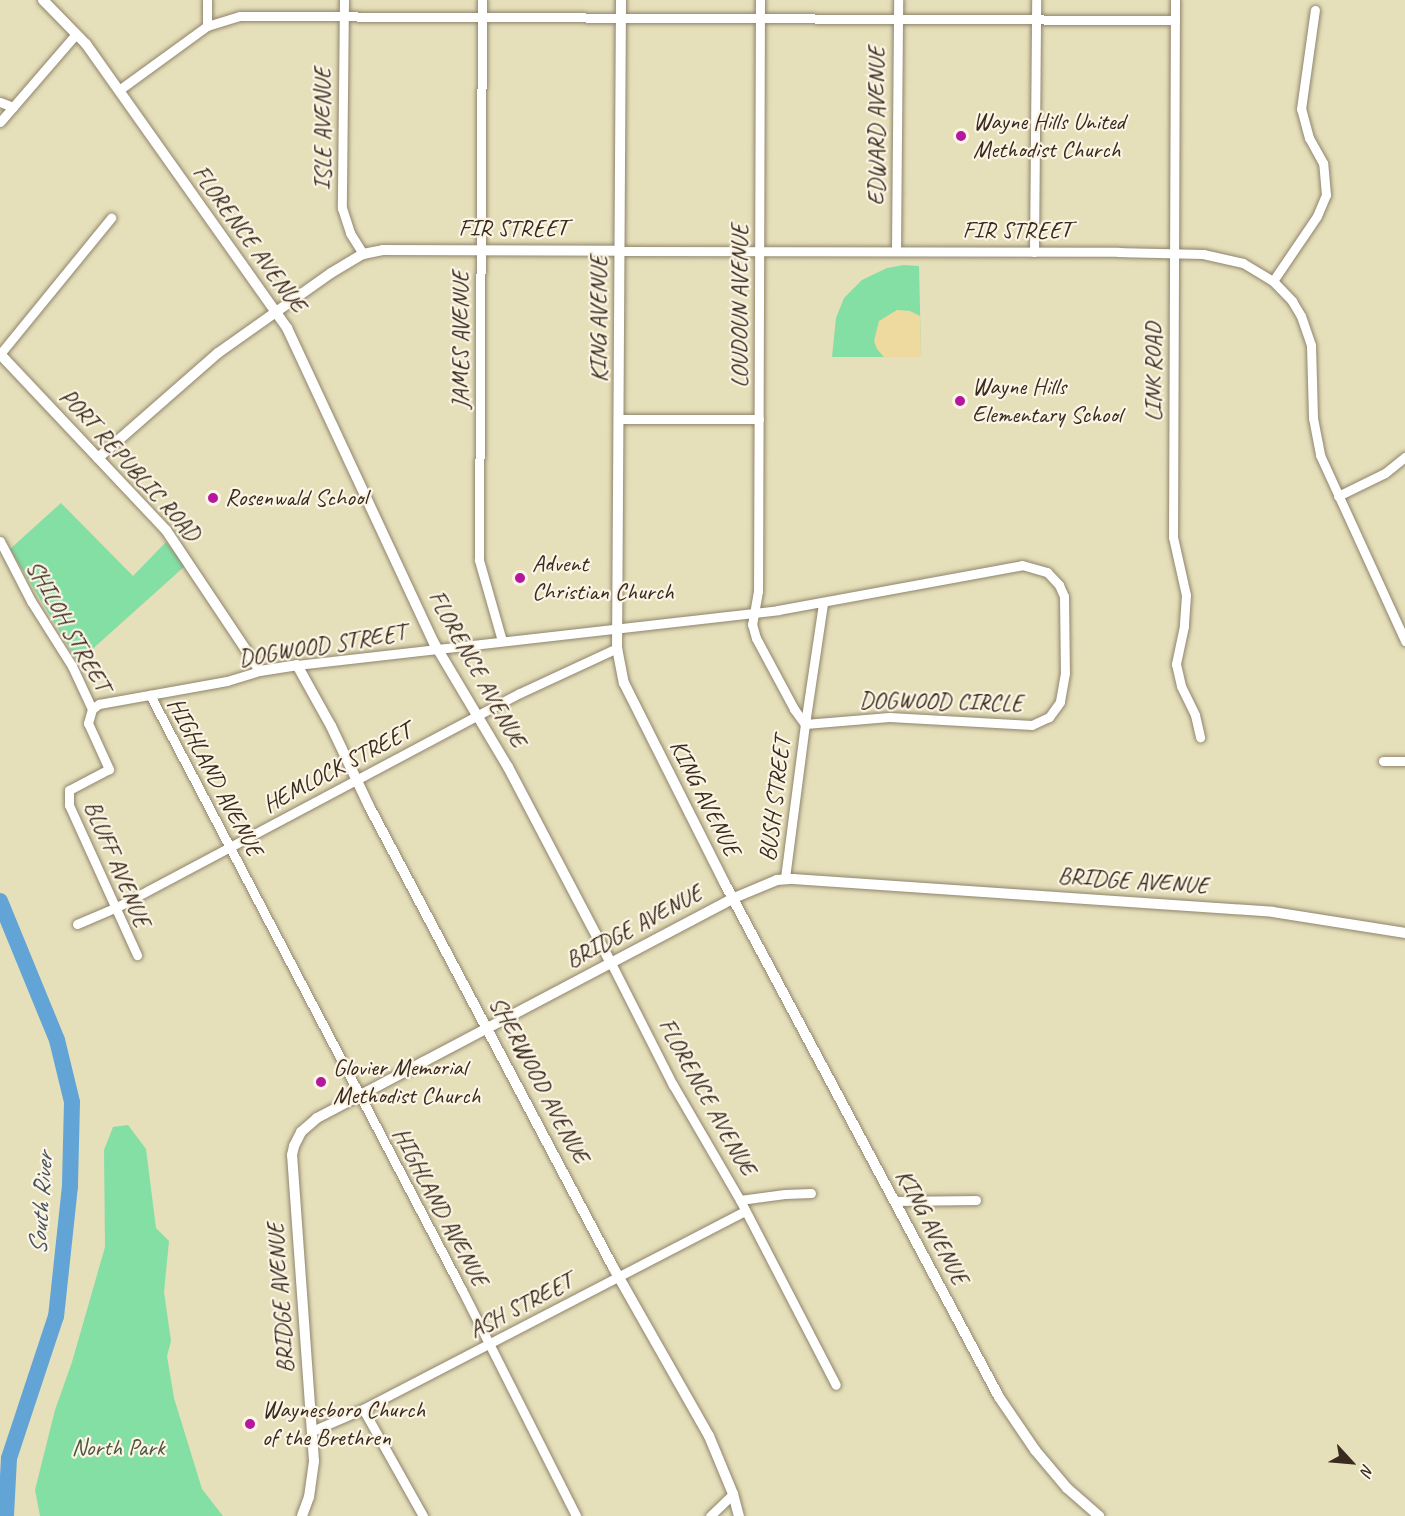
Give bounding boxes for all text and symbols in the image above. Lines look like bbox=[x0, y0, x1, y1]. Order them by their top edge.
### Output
street label: EDWARD AVENUE bbox=[863, 46, 891, 206]
street label: ISLE AVENUE bbox=[309, 68, 337, 190]
place label: Wayne Hills United Methodist Church bbox=[973, 108, 1125, 164]
marker: Wayne Hills United Methodist Church bbox=[954, 129, 968, 143]
street label: FLORENCE AVENUE bbox=[186, 160, 312, 318]
street label: FIR STREET bbox=[458, 215, 568, 243]
street label: FIR STREET bbox=[962, 217, 1072, 245]
street label: LOUDOUN AVENUE bbox=[726, 225, 754, 387]
street label: KING AVENUE bbox=[585, 256, 613, 382]
street label: JAMES AVENUE bbox=[447, 270, 475, 410]
street label: LINK ROAD bbox=[1140, 322, 1168, 422]
place label: Wayne Hills Elementary School bbox=[972, 373, 1122, 429]
street label: PORT REPUBLIC ROAD bbox=[53, 381, 207, 549]
marker: Wayne Hills Elementary School bbox=[953, 394, 967, 408]
place label: Rosenwald School bbox=[225, 484, 366, 512]
marker: Rosenwald School bbox=[206, 491, 220, 505]
place label: Advent Christian Church bbox=[532, 550, 675, 606]
street label: SHILOH STREET bbox=[20, 555, 116, 697]
marker: Advent Christian Church bbox=[513, 571, 527, 585]
street label: FLORENCE AVENUE bbox=[422, 586, 532, 752]
street label: DOGWOOD STREET bbox=[237, 619, 407, 673]
street label: DOGWOOD CIRCLE bbox=[859, 686, 1023, 718]
street label: HIGHLAND AVENUE bbox=[161, 692, 269, 862]
street label: HEMLOCK STREET bbox=[258, 717, 416, 819]
street label: KING AVENUE bbox=[664, 735, 746, 861]
street label: BUSH STREET bbox=[753, 735, 797, 863]
street label: BLUFF AVENUE bbox=[77, 796, 157, 932]
street label: BRIDGE AVENUE bbox=[1057, 861, 1209, 901]
street label: BRIDGE AVENUE bbox=[560, 879, 708, 975]
street label: SHERWOOD AVENUE bbox=[483, 992, 595, 1168]
street label: FLORENCE AVENUE bbox=[652, 1014, 762, 1180]
place label: Glovier Memorial Methodist Church bbox=[333, 1054, 481, 1110]
marker: Glovier Memorial Methodist Church bbox=[314, 1075, 328, 1089]
street label: HIGHLAND AVENUE bbox=[386, 1122, 494, 1292]
water label: South River bbox=[22, 1151, 60, 1257]
street label: KING AVENUE bbox=[890, 1165, 974, 1289]
street label: BRIDGE AVENUE bbox=[261, 1222, 301, 1374]
street label: ASH STREET bbox=[464, 1268, 578, 1344]
place label: Waynesboro Church of the Brethren bbox=[262, 1396, 426, 1452]
marker: Waynesboro Church of the Brethren bbox=[243, 1417, 257, 1431]
north arrow bbox=[1321, 1432, 1381, 1492]
park label: North Park bbox=[71, 1434, 165, 1462]
text: N bbox=[1356, 1461, 1378, 1479]

